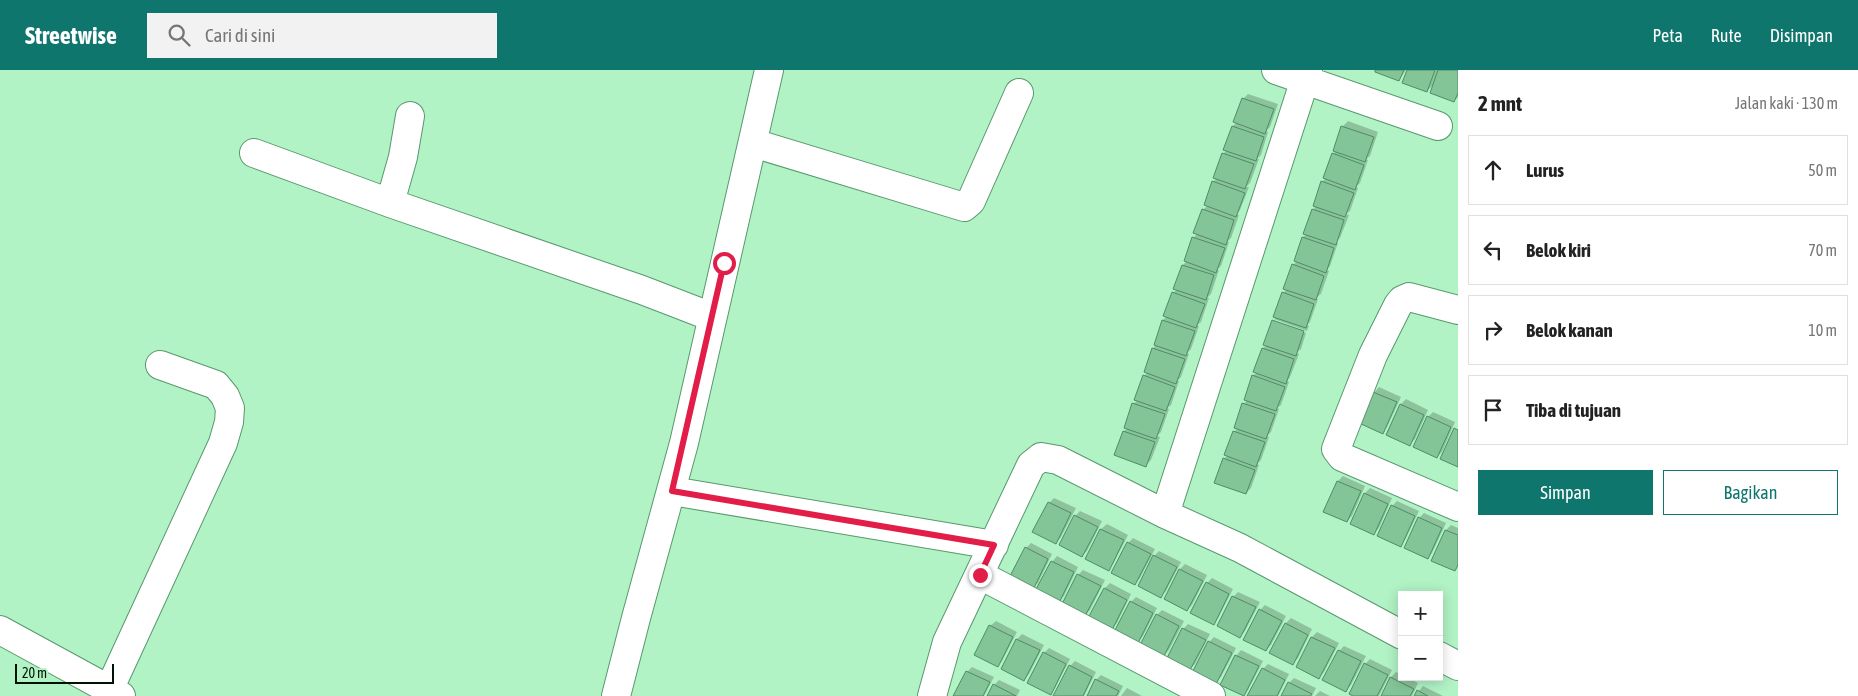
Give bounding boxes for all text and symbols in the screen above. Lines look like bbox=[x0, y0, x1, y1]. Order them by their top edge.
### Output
search box bbox=[147, 13, 497, 58]
icon: search bbox=[165, 21, 193, 49]
text: Streetwise bbox=[25, 22, 117, 49]
text: Cari di sini bbox=[205, 24, 275, 46]
text: Peta bbox=[1652, 25, 1683, 46]
text: Rute bbox=[1711, 25, 1742, 46]
text: Disimpan bbox=[1770, 25, 1833, 46]
text: 2 mnt bbox=[1478, 91, 1522, 115]
text: Jalan kaki · 130 m bbox=[1735, 94, 1838, 112]
icon: ahead bbox=[1479, 156, 1507, 184]
text: Lurus bbox=[1526, 159, 1564, 181]
text: 50 m bbox=[1808, 161, 1837, 179]
icon: left bbox=[1479, 236, 1507, 264]
text: Belok kiri bbox=[1526, 239, 1591, 261]
text: 70 m bbox=[1808, 241, 1837, 259]
route start bbox=[713, 252, 736, 275]
icon: right bbox=[1479, 316, 1507, 344]
text: Belok kanan bbox=[1526, 319, 1613, 341]
text: 10 m bbox=[1808, 321, 1837, 339]
icon: arrive bbox=[1479, 396, 1507, 424]
text: Tiba di tujuan bbox=[1526, 399, 1621, 421]
button: Simpan bbox=[1478, 470, 1653, 515]
button: Bagikan bbox=[1663, 470, 1838, 515]
route end bbox=[969, 564, 992, 587]
map controls bbox=[1398, 591, 1443, 681]
button: + bbox=[1398, 591, 1443, 636]
button: − bbox=[1398, 636, 1443, 681]
scale bar bbox=[15, 661, 114, 684]
text: 20 m bbox=[22, 665, 47, 681]

